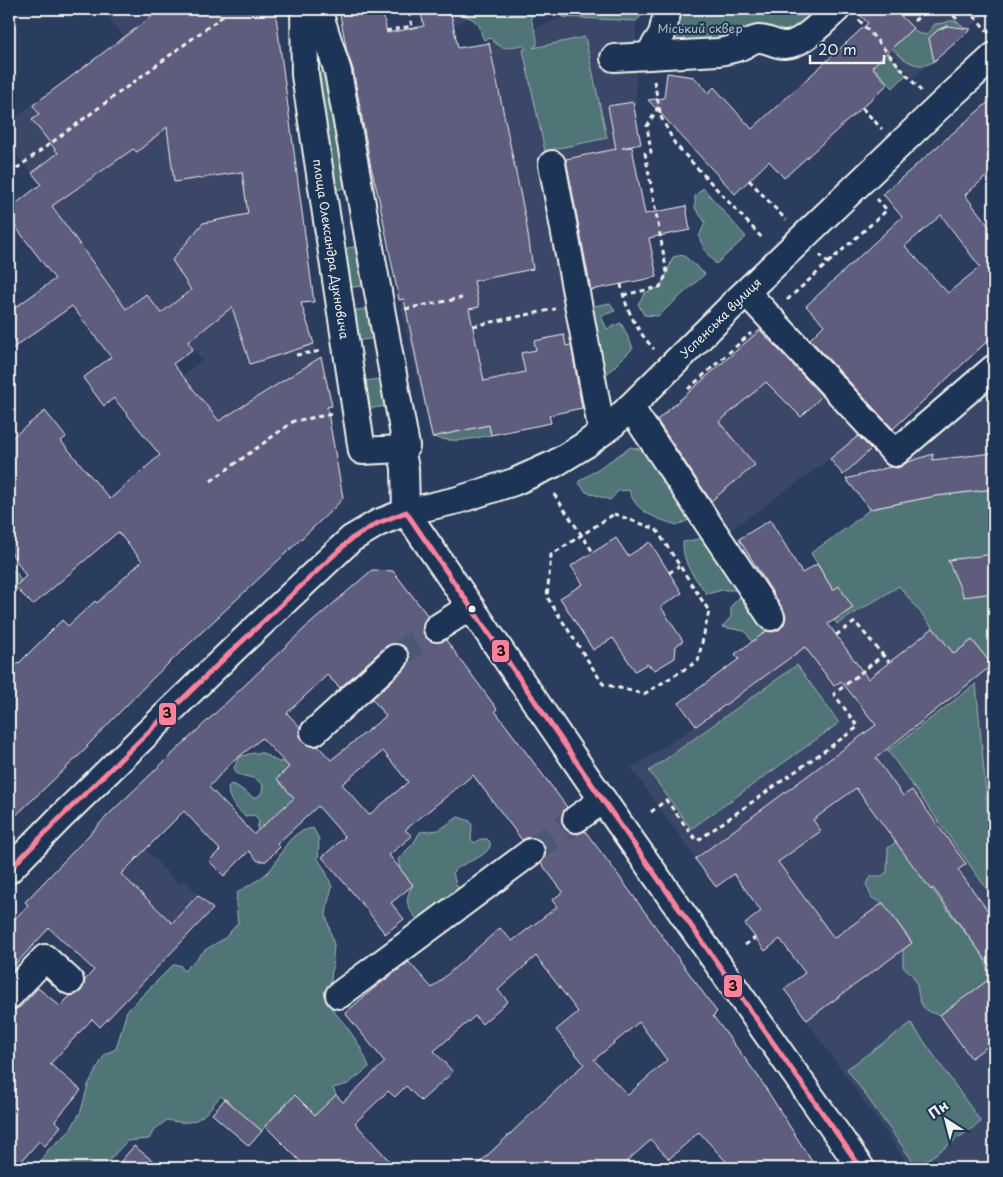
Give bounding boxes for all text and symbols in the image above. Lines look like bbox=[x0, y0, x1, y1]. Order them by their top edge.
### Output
park label: Міський сквер bbox=[657, 19, 743, 37]
scale bar bbox=[810, 32, 884, 64]
text: 20 m bbox=[818, 37, 857, 60]
street label: площа Олександра Духновича bbox=[309, 158, 354, 341]
street label: Успенська вулиця bbox=[676, 273, 765, 362]
unlabelled marker bbox=[467, 604, 477, 614]
line badge: 3 bbox=[491, 639, 510, 663]
text: 3 bbox=[496, 640, 506, 661]
line badge: 3 bbox=[158, 702, 177, 726]
text: 3 bbox=[162, 702, 172, 723]
line badge: 3 bbox=[723, 974, 743, 998]
text: 3 bbox=[728, 975, 738, 996]
north arrow bbox=[920, 1094, 970, 1144]
text: Пн bbox=[924, 1095, 952, 1124]

